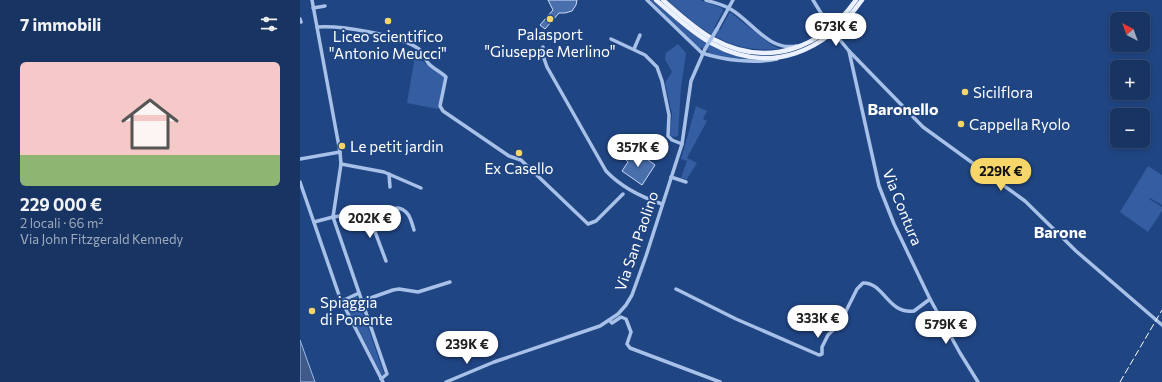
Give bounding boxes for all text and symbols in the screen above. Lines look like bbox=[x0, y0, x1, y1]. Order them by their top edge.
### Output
north arrow bbox=[1110, 12, 1150, 52]
map controls bbox=[1110, 12, 1150, 148]
icon: filters bbox=[258, 13, 280, 35]
pin: 673K € bbox=[803, 13, 869, 47]
text: 7 immobili bbox=[20, 14, 101, 35]
marker: Palasport "Giuseppe Merlino" bbox=[545, 14, 555, 24]
marker: Liceo scientifico "Antonio Meucci" bbox=[383, 16, 393, 26]
text: 673K € bbox=[814, 18, 858, 34]
place label: Palasport "Giuseppe Merlino" bbox=[484, 25, 616, 60]
place label: Liceo scientifico "Antonio Meucci" bbox=[329, 27, 447, 62]
button: + bbox=[1110, 60, 1150, 100]
place label: Sicilflora bbox=[973, 83, 1033, 101]
marker: Sicilflora bbox=[960, 87, 970, 97]
icon: home bbox=[114, 88, 186, 160]
district label: Baronello bbox=[868, 99, 939, 118]
button: − bbox=[1110, 108, 1150, 148]
place label: Cappella Ryolo bbox=[969, 115, 1070, 133]
marker: Cappella Ryolo bbox=[956, 119, 966, 129]
pin: 357K € bbox=[605, 134, 671, 168]
place label: Le petit jardin bbox=[350, 137, 444, 155]
text: 357K € bbox=[616, 139, 660, 155]
marker: Le petit jardin bbox=[337, 141, 347, 151]
marker: Ex Casello bbox=[514, 148, 524, 158]
pin: 229K € bbox=[968, 158, 1034, 192]
place label: Ex Casello bbox=[484, 159, 554, 177]
text: 229K € bbox=[979, 163, 1023, 179]
street label: Via Contura bbox=[879, 166, 927, 248]
street label: Via San Paolino bbox=[610, 189, 662, 293]
text: 229 000 € bbox=[20, 194, 102, 215]
pin: 202K € bbox=[337, 205, 403, 239]
text: 202K € bbox=[348, 210, 392, 226]
text: 2 locali · 66 m² bbox=[20, 215, 104, 231]
district label: Barone bbox=[1034, 222, 1086, 241]
text: Via John Fitzgerald Kennedy bbox=[20, 231, 183, 247]
place label: Spiaggia di Ponente bbox=[320, 293, 393, 328]
pin: 333K € bbox=[785, 305, 851, 339]
marker: Spiaggia di Ponente bbox=[307, 306, 317, 316]
text: 333K € bbox=[796, 310, 840, 326]
pin: 579K € bbox=[913, 311, 979, 345]
text: 579K € bbox=[924, 316, 968, 332]
pin: 239K € bbox=[434, 331, 500, 365]
text: 239K € bbox=[445, 336, 489, 352]

